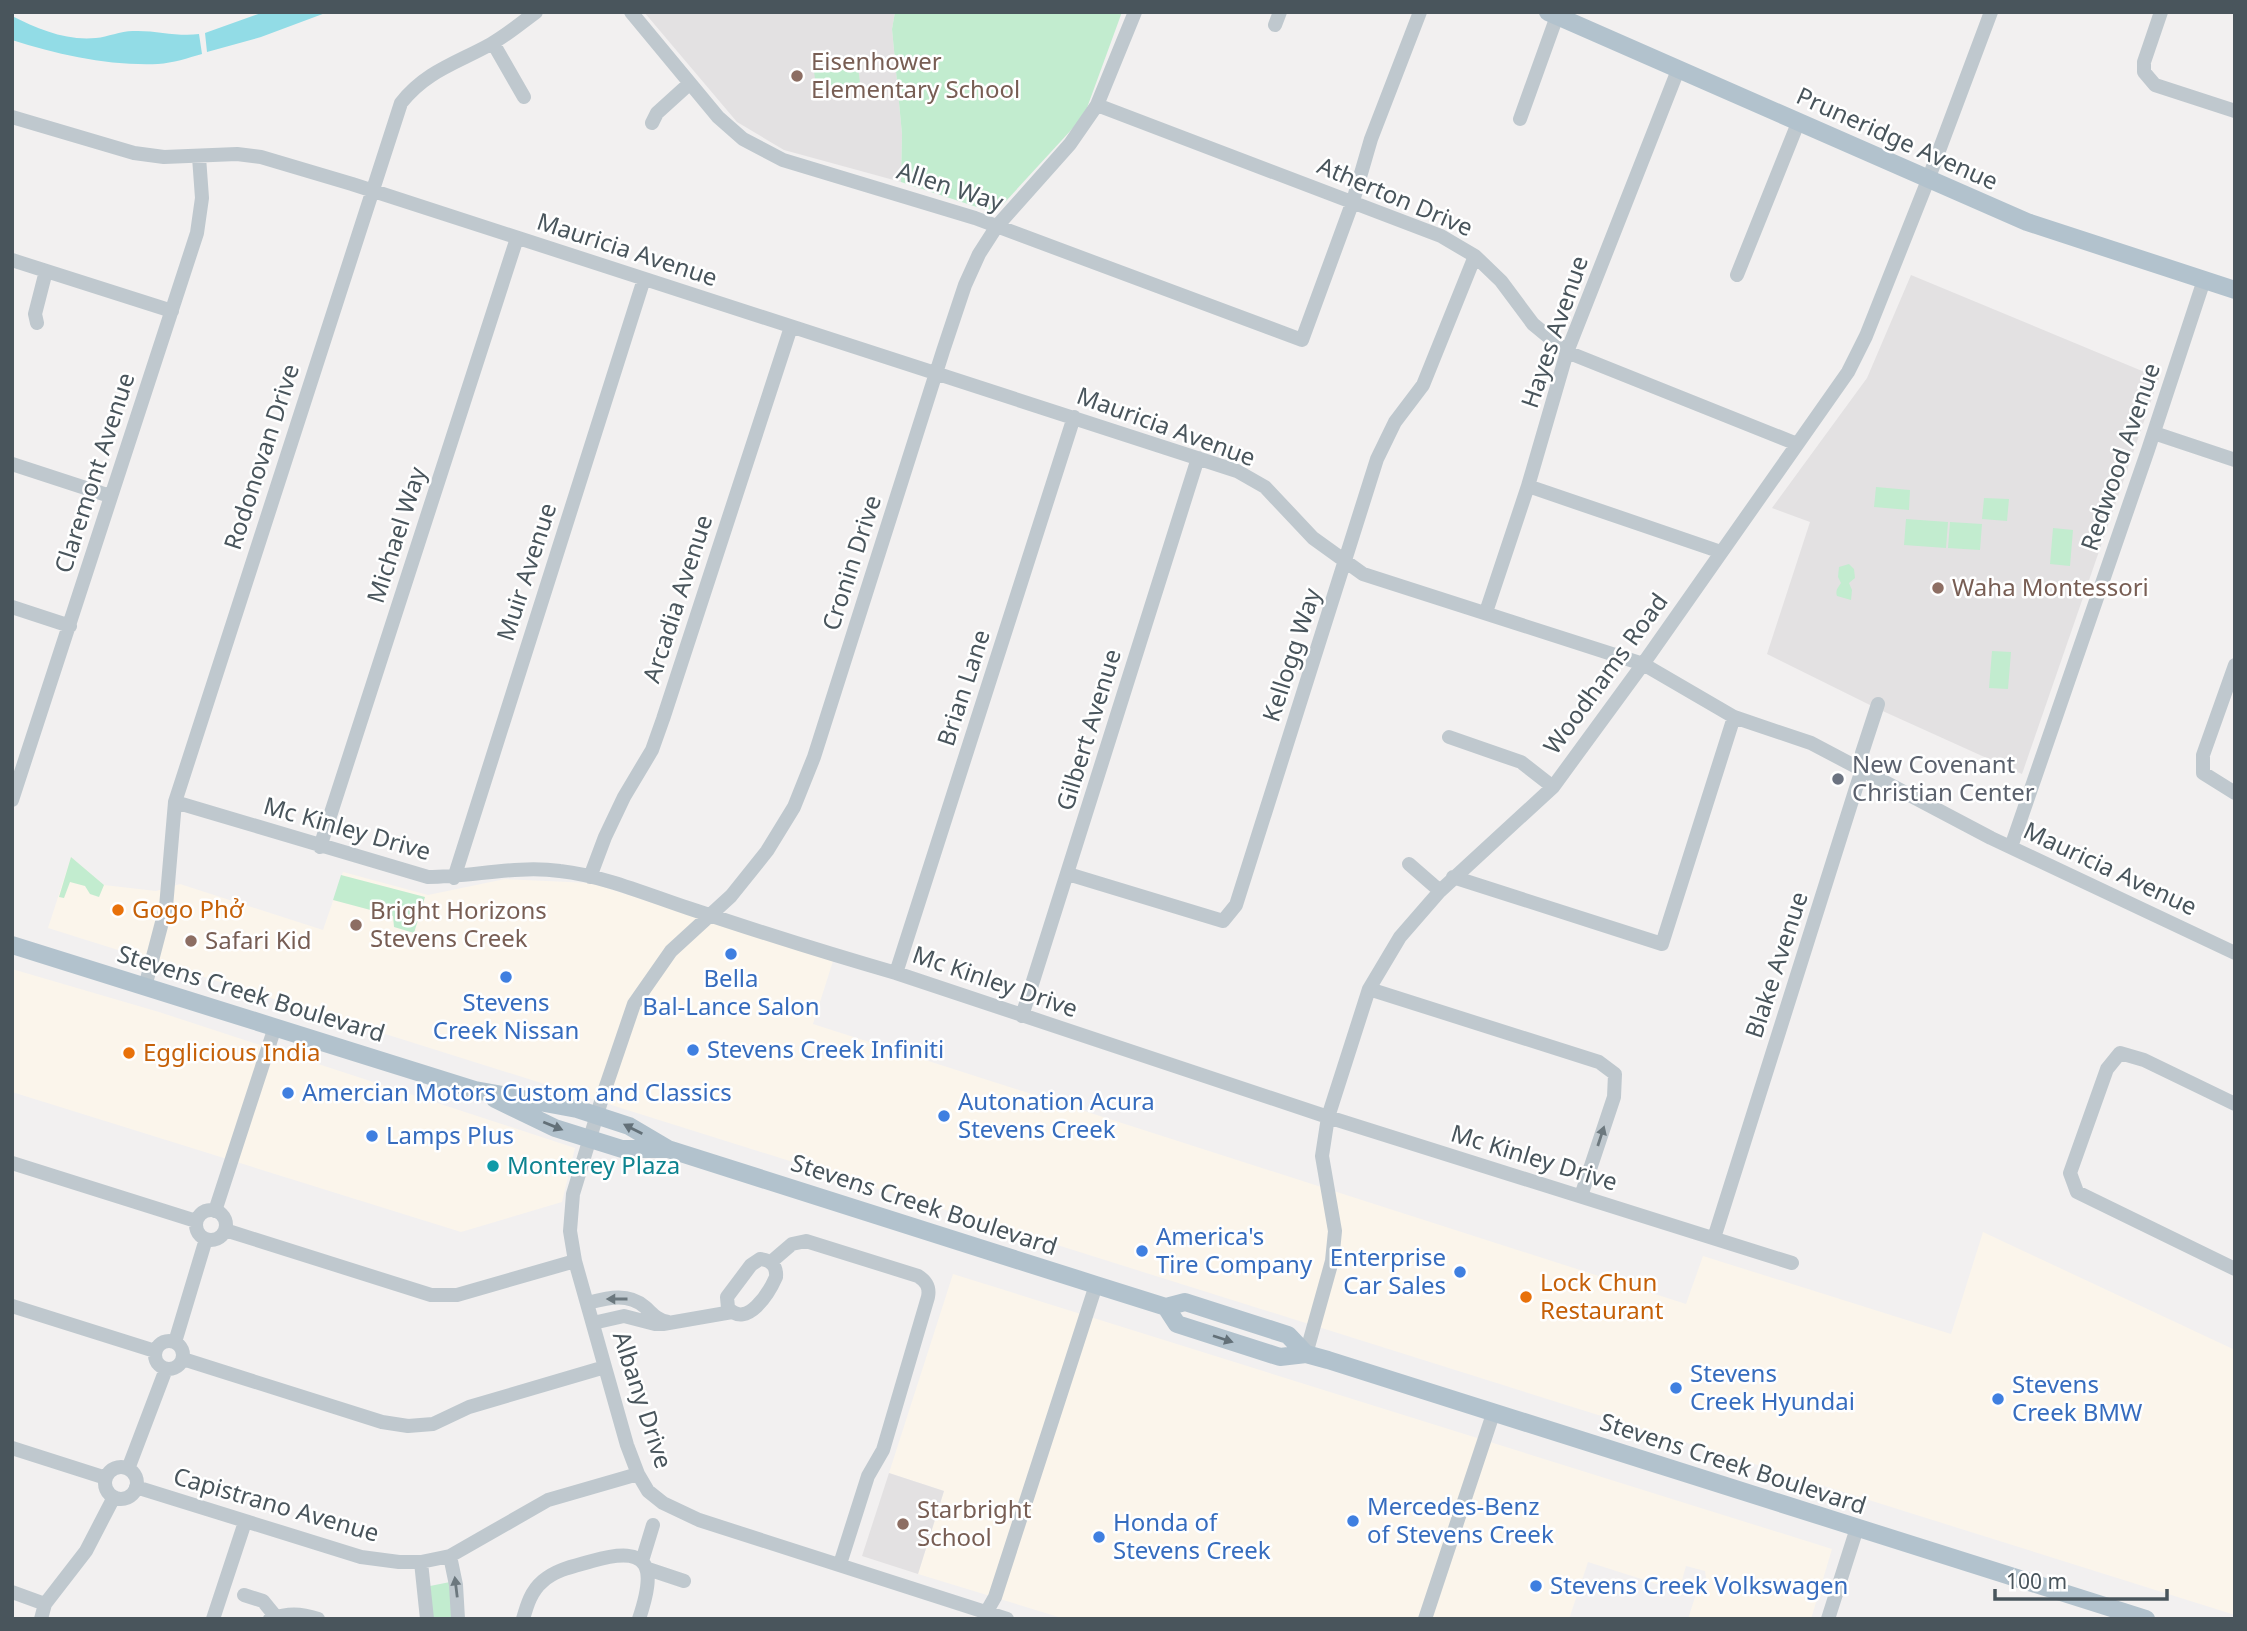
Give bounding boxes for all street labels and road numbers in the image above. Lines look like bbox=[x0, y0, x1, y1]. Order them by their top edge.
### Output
street label: Pruneridge Avenue bbox=[1792, 78, 2004, 197]
street label: Atherton Drive bbox=[1313, 148, 1478, 243]
street label: Allen Way bbox=[893, 153, 1009, 218]
street label: Mauricia Avenue bbox=[533, 204, 722, 293]
street label: Hayes Avenue bbox=[1512, 251, 1595, 412]
street label: Redwood Avenue bbox=[2072, 358, 2167, 555]
street label: Rodonovan Drive bbox=[215, 359, 306, 554]
street label: Claremont Avenue bbox=[46, 368, 142, 577]
street label: Mauricia Avenue bbox=[1073, 378, 1260, 473]
street label: Michael Way bbox=[358, 462, 433, 607]
street label: Cronin Drive bbox=[813, 491, 888, 634]
street label: Muir Avenue bbox=[488, 498, 563, 645]
street label: Arcadia Avenue bbox=[634, 510, 719, 687]
street label: Kellogg Way bbox=[1253, 583, 1328, 726]
street label: Woodhams Road bbox=[1535, 586, 1675, 760]
street label: Brian Lane bbox=[928, 625, 997, 750]
street label: Gilbert Avenue bbox=[1047, 645, 1128, 814]
street label: Mc Kinley Drive bbox=[260, 788, 435, 867]
street label: Mauricia Avenue bbox=[2019, 813, 2203, 922]
street label: Blake Avenue bbox=[1736, 887, 1815, 1042]
street label: Stevens Creek Boulevard bbox=[114, 936, 389, 1049]
street label: Mc Kinley Drive bbox=[909, 937, 1082, 1024]
street label: Mc Kinley Drive bbox=[1447, 1116, 1622, 1198]
street label: Stevens Creek Boulevard bbox=[787, 1145, 1062, 1262]
street label: Albany Drive bbox=[606, 1327, 681, 1472]
street label: Stevens Creek Boulevard bbox=[1596, 1404, 1871, 1521]
street label: Capistrano Avenue bbox=[170, 1458, 383, 1549]

